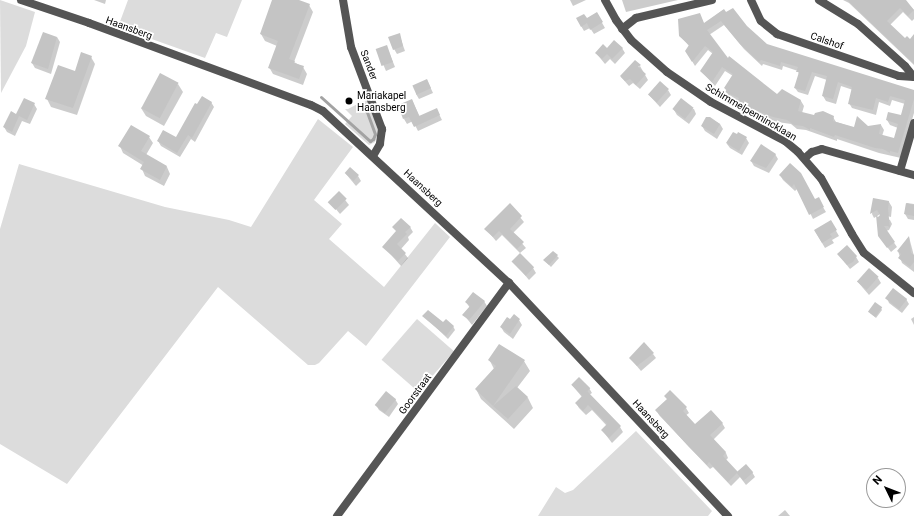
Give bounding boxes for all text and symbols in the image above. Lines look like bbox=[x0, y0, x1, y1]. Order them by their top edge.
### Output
street label: Haansberg bbox=[104, 14, 154, 42]
street label: Calshof bbox=[809, 30, 845, 52]
street label: Sander bbox=[358, 48, 380, 82]
street label: Schimmelpennincklaan bbox=[703, 81, 799, 143]
place label: Mariakapel Haansberg bbox=[357, 89, 406, 112]
marker: Mariakapel Haansberg bbox=[344, 96, 354, 106]
street label: Haansberg bbox=[401, 167, 445, 209]
street label: Goorstraat bbox=[396, 371, 434, 417]
street label: Haansberg bbox=[630, 397, 672, 441]
north arrow bbox=[866, 468, 906, 508]
text: N bbox=[870, 473, 885, 487]

